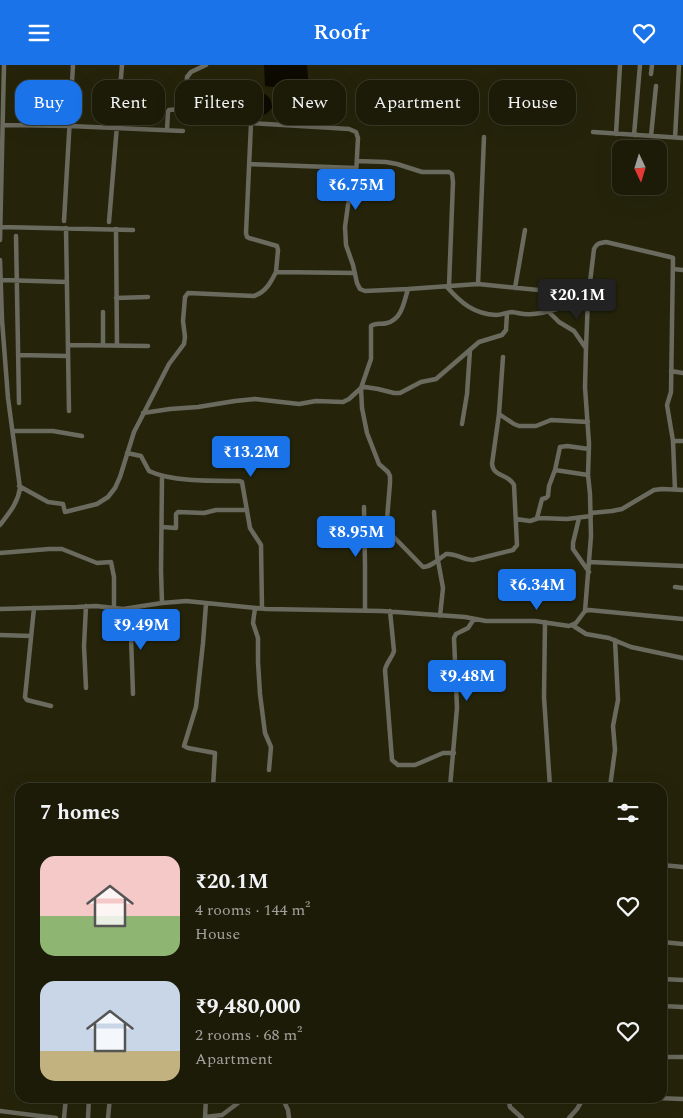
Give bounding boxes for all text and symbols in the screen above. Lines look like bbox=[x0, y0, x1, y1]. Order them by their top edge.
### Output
text: Roofr bbox=[313, 16, 370, 49]
icon: menu bbox=[25, 19, 53, 47]
icon: heart bbox=[630, 19, 658, 47]
chip: Buy bbox=[15, 80, 82, 125]
chip: Rent bbox=[92, 80, 165, 125]
chip: Filters bbox=[175, 80, 263, 125]
chip: New bbox=[273, 80, 346, 125]
chip: Apartment bbox=[356, 80, 479, 125]
chip: House bbox=[489, 80, 576, 125]
north arrow bbox=[612, 140, 668, 195]
map controls bbox=[612, 140, 667, 195]
pin: ₹6.75M bbox=[315, 169, 397, 211]
text: ₹6.75M bbox=[328, 173, 384, 197]
pin: ₹20.1M bbox=[536, 279, 618, 321]
text: ₹20.1M bbox=[549, 283, 605, 307]
pin: ₹13.2M bbox=[210, 435, 292, 478]
text: ₹13.2M bbox=[223, 440, 279, 464]
pin: ₹8.95M bbox=[315, 515, 397, 558]
text: ₹8.95M bbox=[328, 520, 384, 544]
pin: ₹6.34M bbox=[496, 569, 578, 611]
text: ₹6.34M bbox=[509, 573, 565, 597]
pin: ₹9.49M bbox=[100, 609, 182, 651]
text: ₹9.49M bbox=[113, 613, 169, 637]
pin: ₹9.48M bbox=[426, 659, 508, 702]
text: ₹9.48M bbox=[439, 664, 495, 688]
text: 7 homes bbox=[40, 797, 120, 829]
icon: filters bbox=[614, 799, 642, 827]
text: ₹20.1M bbox=[195, 866, 269, 898]
icon: home bbox=[80, 876, 140, 936]
icon: heart bbox=[614, 892, 642, 920]
text: 4 rooms · 144 m² bbox=[195, 898, 310, 922]
text: House bbox=[195, 922, 240, 946]
text: ₹9,480,000 bbox=[195, 991, 301, 1023]
icon: home bbox=[80, 1001, 140, 1061]
icon: heart bbox=[614, 1017, 642, 1045]
text: 2 rooms · 68 m² bbox=[195, 1023, 302, 1047]
text: Apartment bbox=[195, 1047, 273, 1071]

